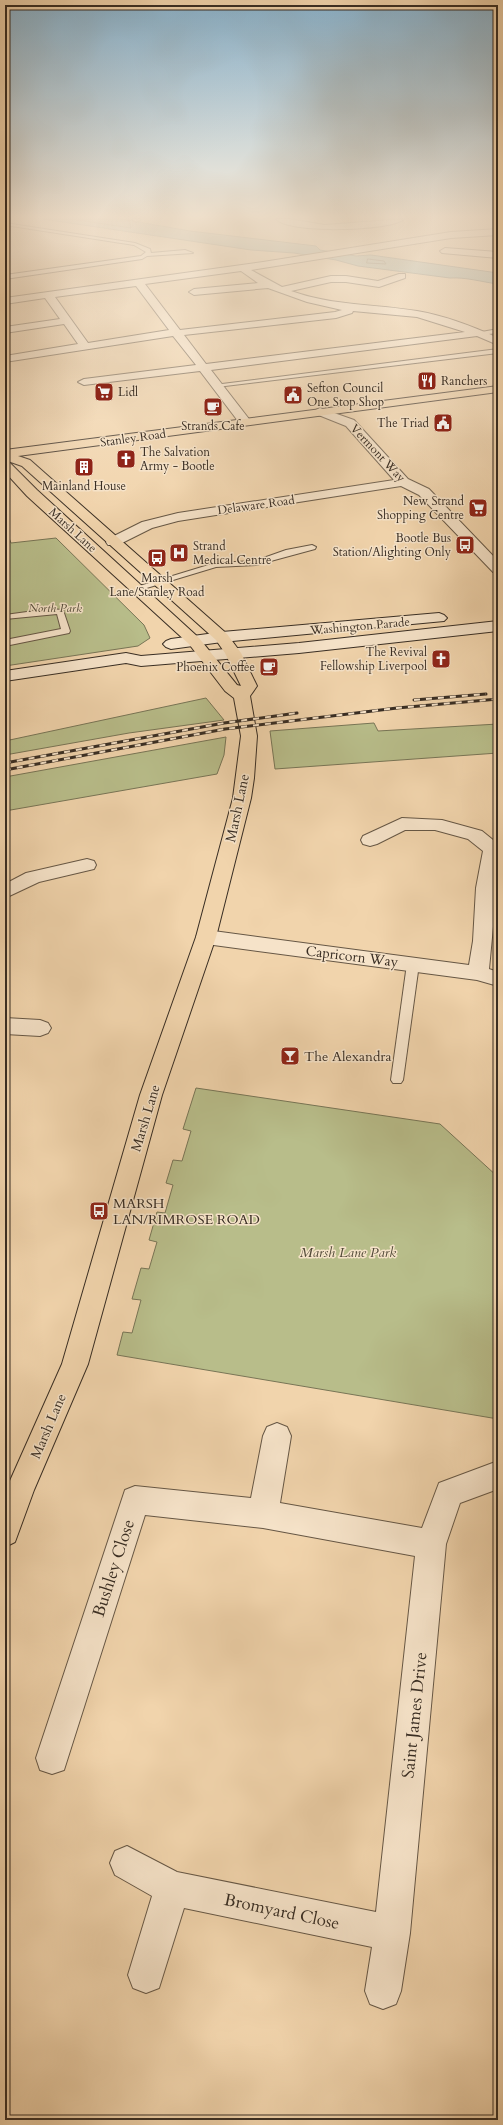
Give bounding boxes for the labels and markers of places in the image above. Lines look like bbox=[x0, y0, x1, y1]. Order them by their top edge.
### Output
restaurant icon: Ranchers bbox=[416, 370, 438, 392]
place label: Ranchers bbox=[441, 373, 487, 389]
place label: Sefton Council One Stop Shop bbox=[307, 380, 384, 410]
supermarket icon: Lidl bbox=[93, 381, 115, 403]
place label: Lidl bbox=[118, 384, 138, 400]
public building icon: Sefton Council One Stop Shop bbox=[282, 384, 304, 406]
cafe icon: Strands Cafe bbox=[202, 396, 224, 418]
public building icon: The Triad bbox=[432, 412, 454, 434]
place label: The Triad bbox=[377, 415, 430, 431]
place label: Strands Cafe bbox=[181, 418, 245, 434]
place label: The Salvation Army - Bootle bbox=[140, 444, 215, 474]
church icon: The Salvation Army - Bootle bbox=[115, 448, 137, 470]
building icon: Mainland House bbox=[73, 456, 95, 478]
place label: Mainland House bbox=[42, 478, 126, 494]
place label: New Strand Shopping Centre bbox=[377, 493, 465, 523]
supermarket icon: New Strand Shopping Centre bbox=[467, 497, 489, 519]
place label: Bootle Bus Station/Alighting Only bbox=[333, 530, 452, 560]
bus stop icon: Bootle Bus Station/Alighting Only bbox=[454, 534, 476, 556]
place label: Strand Medical Centre bbox=[193, 538, 272, 568]
hospital icon: Strand Medical Centre bbox=[168, 542, 190, 564]
bus stop icon: Marsh Lane/Stanley Road bbox=[146, 547, 168, 569]
place label: Marsh Lane/Stanley Road bbox=[110, 570, 205, 600]
place label: The Revival Fellowship Liverpool bbox=[320, 644, 427, 674]
church icon: The Revival Fellowship Liverpool bbox=[430, 648, 452, 670]
cafe icon: Phoenix Coffee bbox=[258, 656, 280, 678]
place label: Phoenix Coffee bbox=[176, 659, 255, 675]
bar icon: The Alexandra bbox=[279, 1045, 301, 1067]
place label: The Alexandra bbox=[304, 1047, 392, 1066]
place label: MARSH LAN/RIMROSE ROAD bbox=[113, 1194, 260, 1229]
bus stop icon: MARSH LAN/RIMROSE ROAD bbox=[88, 1200, 110, 1222]

